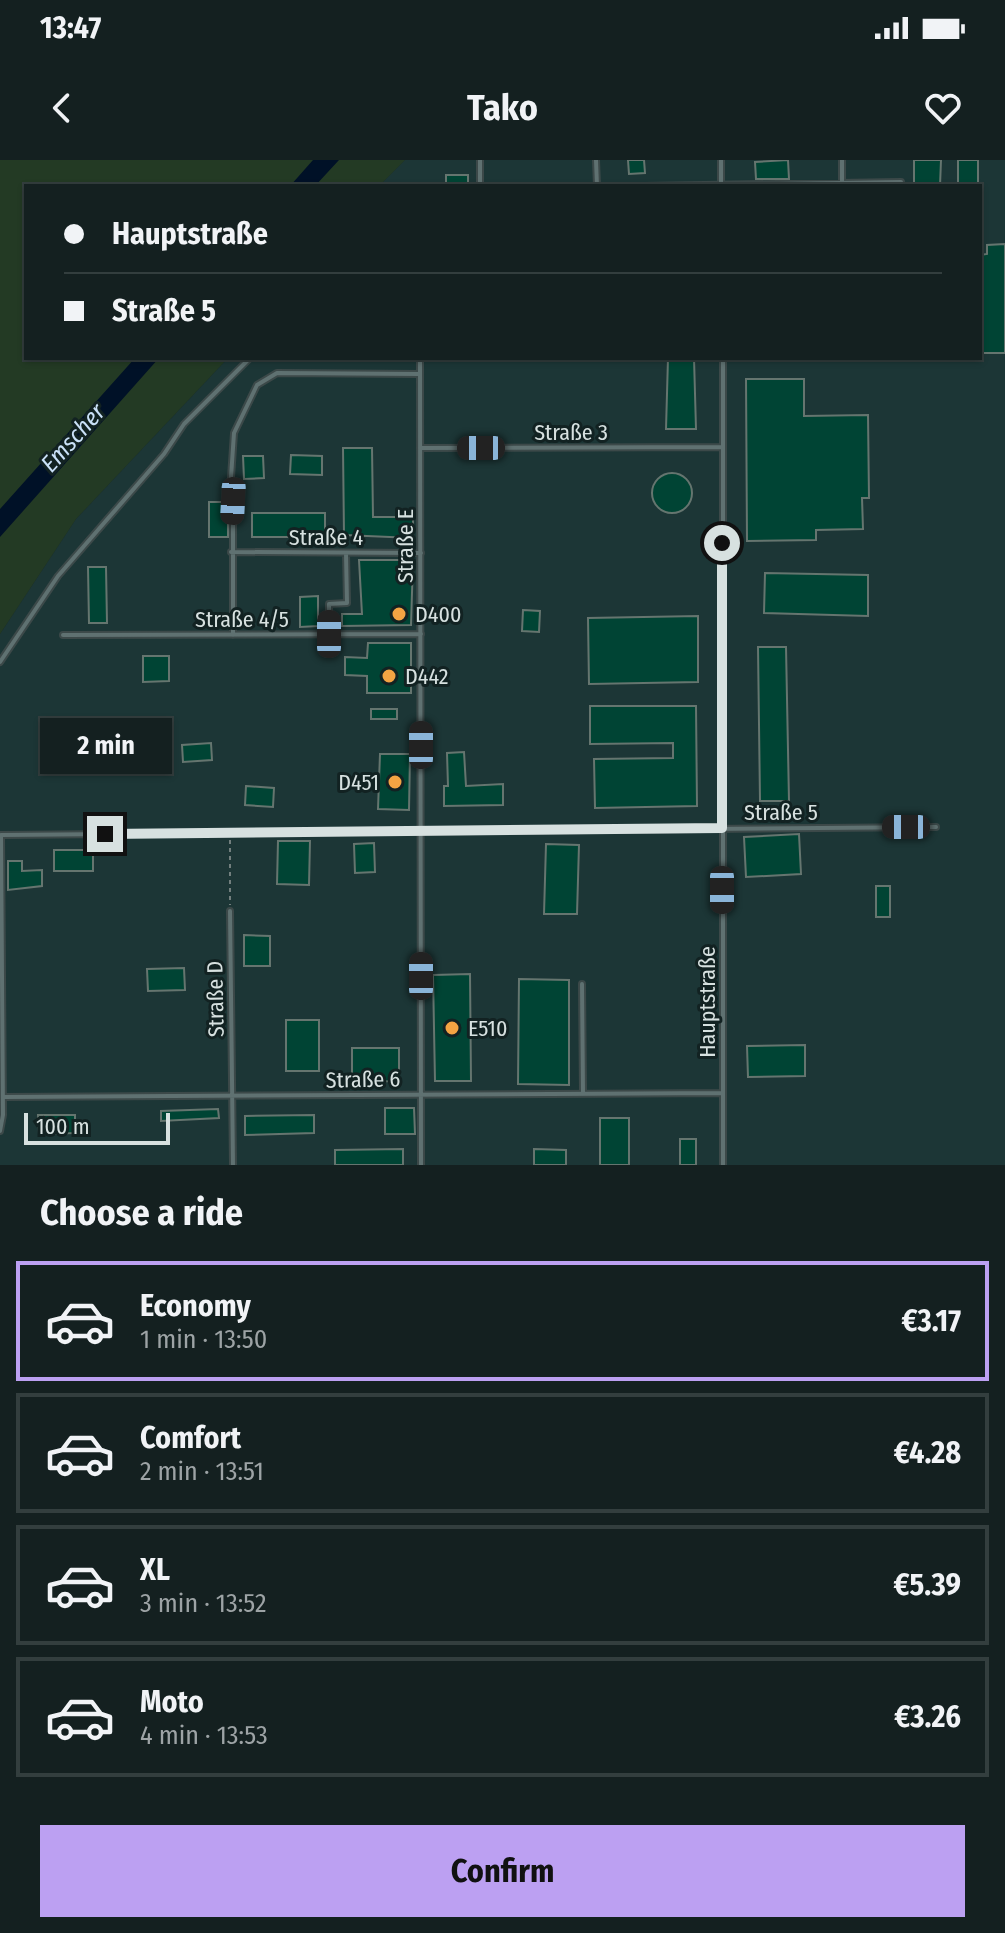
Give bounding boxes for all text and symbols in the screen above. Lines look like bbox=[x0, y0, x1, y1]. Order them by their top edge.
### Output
text: 13:47 bbox=[40, 10, 101, 46]
icon: back bbox=[40, 86, 84, 130]
text: Tako bbox=[467, 86, 538, 130]
icon: heart bbox=[921, 86, 965, 130]
text: Hauptstraße bbox=[112, 216, 268, 252]
text: Straße 5 bbox=[112, 293, 216, 329]
water label: Emscher bbox=[35, 398, 111, 478]
street label: Straße 3 bbox=[534, 419, 608, 446]
car bbox=[457, 436, 505, 460]
car bbox=[220, 476, 246, 526]
street label: Straße E bbox=[392, 509, 419, 583]
street label: Straße 4 bbox=[289, 524, 364, 551]
route start bbox=[704, 525, 740, 561]
place label: D400 bbox=[415, 601, 461, 628]
marker: D400 bbox=[390, 605, 408, 623]
street label: Straße 4/5 bbox=[195, 606, 289, 633]
car bbox=[317, 610, 341, 658]
place label: D442 bbox=[405, 663, 449, 690]
marker: D442 bbox=[380, 667, 398, 685]
callout: 2 min bbox=[39, 718, 171, 774]
car bbox=[409, 721, 433, 769]
text: 2 min bbox=[77, 730, 135, 761]
place label: D451 bbox=[338, 769, 379, 796]
marker: D451 bbox=[386, 773, 404, 791]
street label: Straße 5 bbox=[744, 799, 818, 826]
car bbox=[882, 815, 930, 839]
route end bbox=[87, 816, 123, 852]
car bbox=[710, 866, 734, 914]
street label: Hauptstraße bbox=[694, 946, 721, 1058]
car bbox=[409, 952, 433, 1000]
street label: Straße D bbox=[201, 961, 230, 1037]
place label: E510 bbox=[468, 1015, 507, 1042]
marker: E510 bbox=[443, 1019, 461, 1037]
street label: Straße 6 bbox=[325, 1065, 401, 1094]
scale bar bbox=[24, 1109, 170, 1145]
text: 100 m bbox=[36, 1113, 90, 1140]
text: Choose a ride bbox=[40, 1191, 243, 1235]
icon: car bbox=[44, 1285, 116, 1357]
text: Economy bbox=[140, 1288, 251, 1324]
text: €3.17 bbox=[901, 1303, 961, 1339]
text: 1 min · 13:50 bbox=[140, 1324, 267, 1355]
icon: car bbox=[44, 1417, 116, 1489]
text: Comfort bbox=[140, 1420, 241, 1456]
text: €4.28 bbox=[894, 1435, 961, 1471]
text: 2 min · 13:51 bbox=[140, 1456, 264, 1487]
icon: car bbox=[44, 1549, 116, 1621]
text: XL bbox=[140, 1552, 170, 1588]
text: €5.39 bbox=[893, 1567, 961, 1603]
text: 3 min · 13:52 bbox=[140, 1588, 266, 1619]
icon: car bbox=[44, 1681, 116, 1753]
text: Moto bbox=[140, 1684, 204, 1720]
text: €3.26 bbox=[894, 1699, 961, 1735]
text: 4 min · 13:53 bbox=[140, 1720, 268, 1751]
button: Confirm bbox=[40, 1825, 965, 1917]

